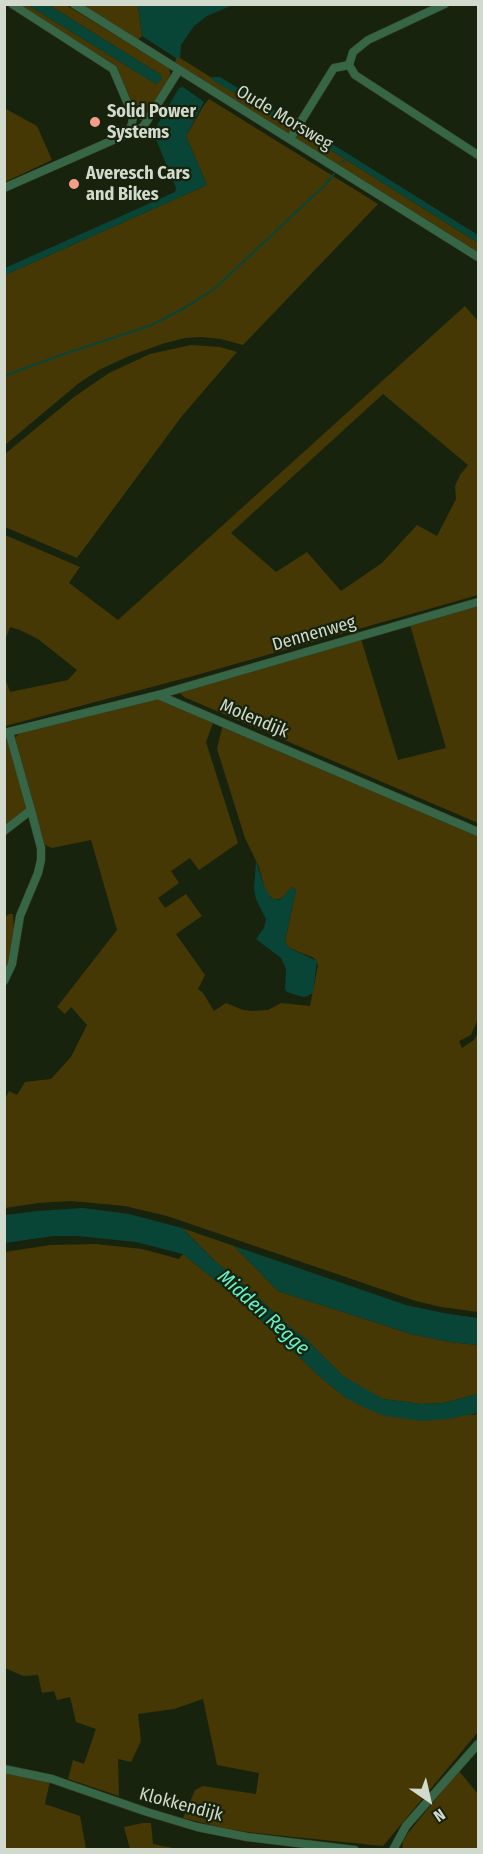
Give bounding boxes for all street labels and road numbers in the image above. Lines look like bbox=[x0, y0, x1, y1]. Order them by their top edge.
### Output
street label: Oude Morsweg bbox=[232, 81, 336, 155]
street label: Dennenweg bbox=[270, 612, 358, 656]
street label: Molendijk bbox=[216, 695, 292, 743]
street label: Klokkendijk bbox=[137, 1783, 225, 1827]

